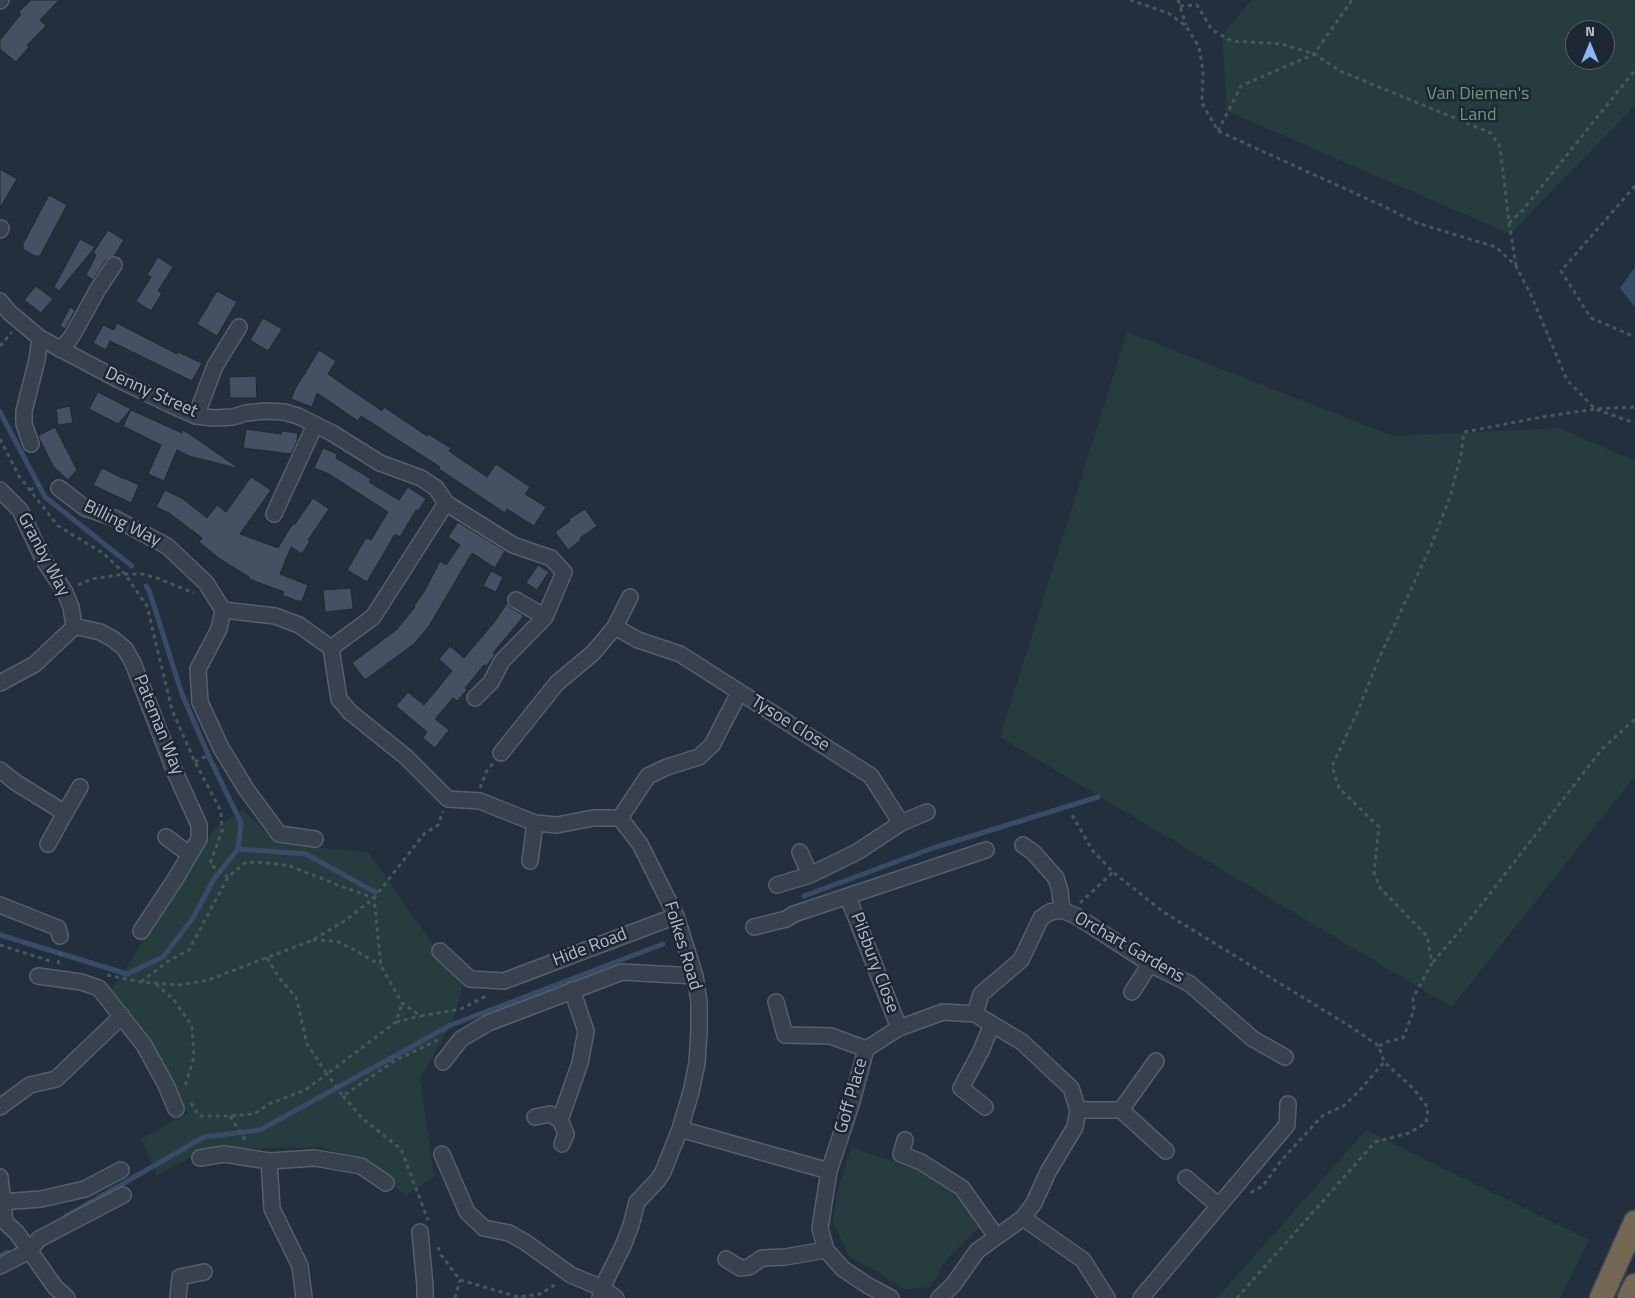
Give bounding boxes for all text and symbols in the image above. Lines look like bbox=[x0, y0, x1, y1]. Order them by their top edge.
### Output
north arrow bbox=[1565, 20, 1615, 70]
text: N bbox=[1585, 20, 1595, 41]
park label: Van Diemen's Land bbox=[1427, 84, 1529, 126]
street label: Denny Street bbox=[101, 363, 201, 423]
street label: Billing Way bbox=[80, 496, 164, 552]
street label: Granby Way bbox=[12, 510, 74, 600]
street label: Pateman Way bbox=[128, 672, 188, 778]
street label: Tysoe Close bbox=[747, 691, 833, 757]
street label: Folkes Road bbox=[658, 899, 706, 993]
street label: Orchart Gardens bbox=[1070, 908, 1188, 988]
street label: Pilsbury Close bbox=[845, 910, 903, 1016]
street label: Hide Road bbox=[550, 924, 630, 972]
street label: Goff Place bbox=[831, 1056, 873, 1136]

